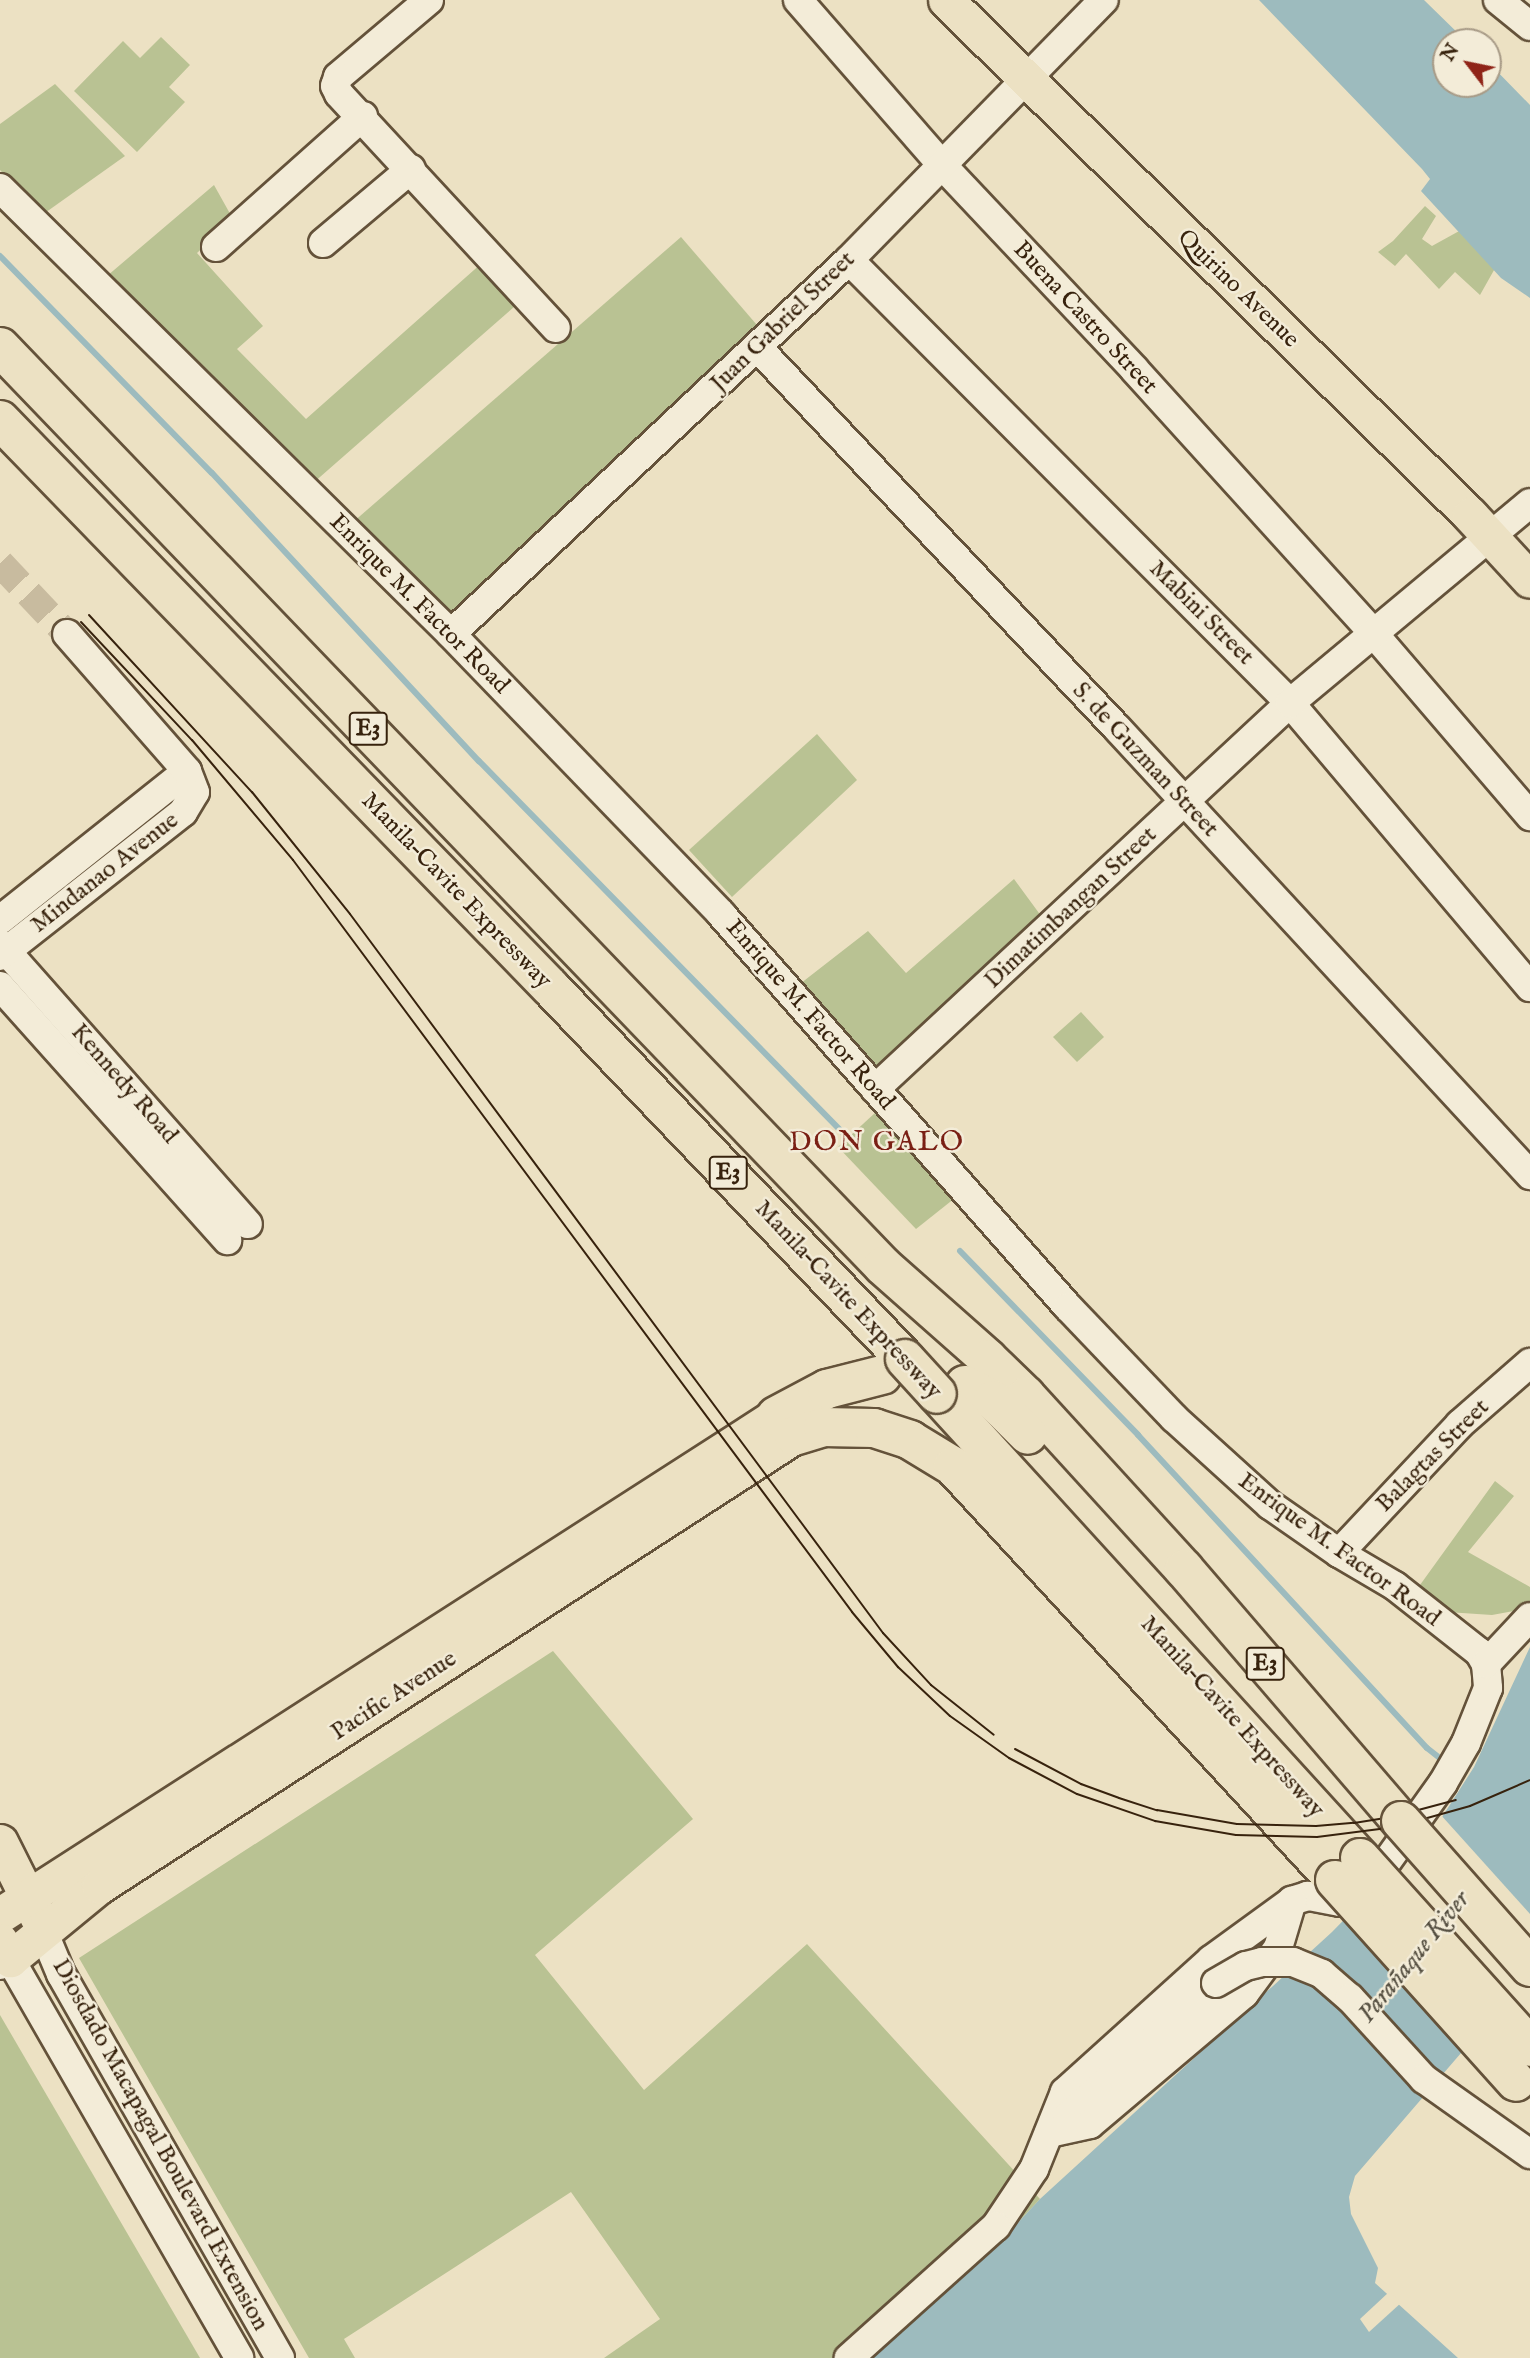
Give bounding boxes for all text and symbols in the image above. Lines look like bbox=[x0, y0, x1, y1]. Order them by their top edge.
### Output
north arrow bbox=[1432, 28, 1502, 98]
text: N bbox=[1436, 40, 1465, 66]
street label: Quirino Avenue bbox=[1171, 224, 1305, 354]
street label: Buena Castro Street bbox=[1007, 236, 1163, 400]
street label: Juan Gabriel Street bbox=[705, 246, 861, 398]
street label: Enrique M. Factor Road bbox=[323, 508, 515, 700]
street label: Mabini Street bbox=[1143, 555, 1259, 671]
street label: S. de Guzman Street bbox=[1066, 677, 1224, 843]
road number: E3 bbox=[347, 709, 389, 748]
street label: Manila–Cavite Expressway bbox=[355, 787, 557, 995]
street label: Mindanao Avenue bbox=[25, 806, 185, 940]
street label: Dimatimbangan Street bbox=[979, 821, 1163, 995]
street label: Enrique M. Factor Road bbox=[719, 914, 901, 1116]
street label: Kennedy Road bbox=[64, 1018, 184, 1150]
district label: DON GALO bbox=[790, 1126, 964, 1160]
road number: E3 bbox=[707, 1154, 749, 1192]
street label: Manila–Cavite Expressway bbox=[748, 1195, 948, 1405]
street label: Balagtas Street bbox=[1370, 1393, 1496, 1519]
street label: Enrique M. Factor Road bbox=[1232, 1467, 1446, 1633]
street label: Manila–Cavite Expressway bbox=[1134, 1610, 1330, 1824]
road number: E3 bbox=[1244, 1644, 1286, 1684]
street label: Pacific Avenue bbox=[326, 1645, 462, 1747]
water label: Parañaque River bbox=[1351, 1885, 1477, 2029]
street label: Diosdado Macapagal Boulevard Extension bbox=[45, 1954, 275, 2336]

